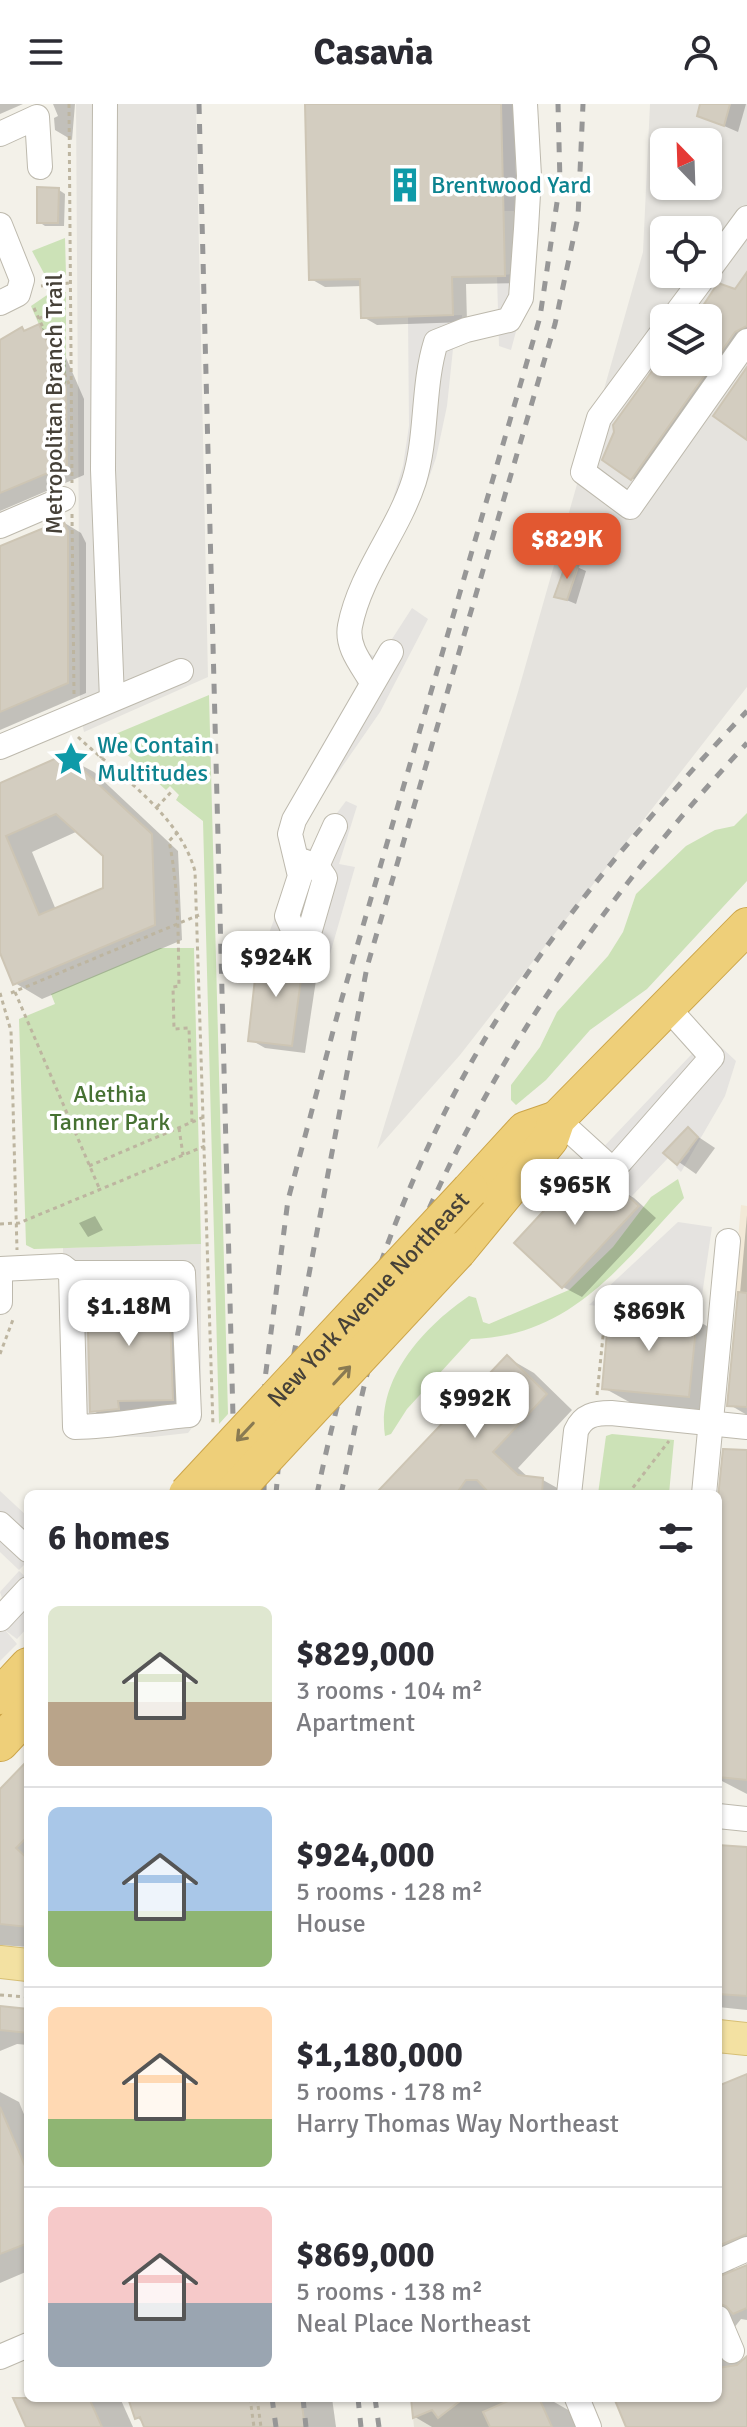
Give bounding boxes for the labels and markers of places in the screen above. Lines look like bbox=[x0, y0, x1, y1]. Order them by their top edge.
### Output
building icon: Brentwood Yard bbox=[386, 166, 424, 204]
place label: Brentwood Yard bbox=[431, 170, 592, 200]
pin: $829K bbox=[511, 513, 623, 581]
place label: We Contain Multitudes bbox=[97, 730, 214, 788]
place icon: We Contain Multitudes bbox=[52, 740, 90, 778]
pin: $924K bbox=[220, 931, 332, 999]
pin: $965K bbox=[519, 1159, 631, 1227]
pin: $1.18M bbox=[64, 1280, 194, 1348]
pin: $869K bbox=[593, 1285, 705, 1353]
pin: $992K bbox=[419, 1372, 531, 1440]

